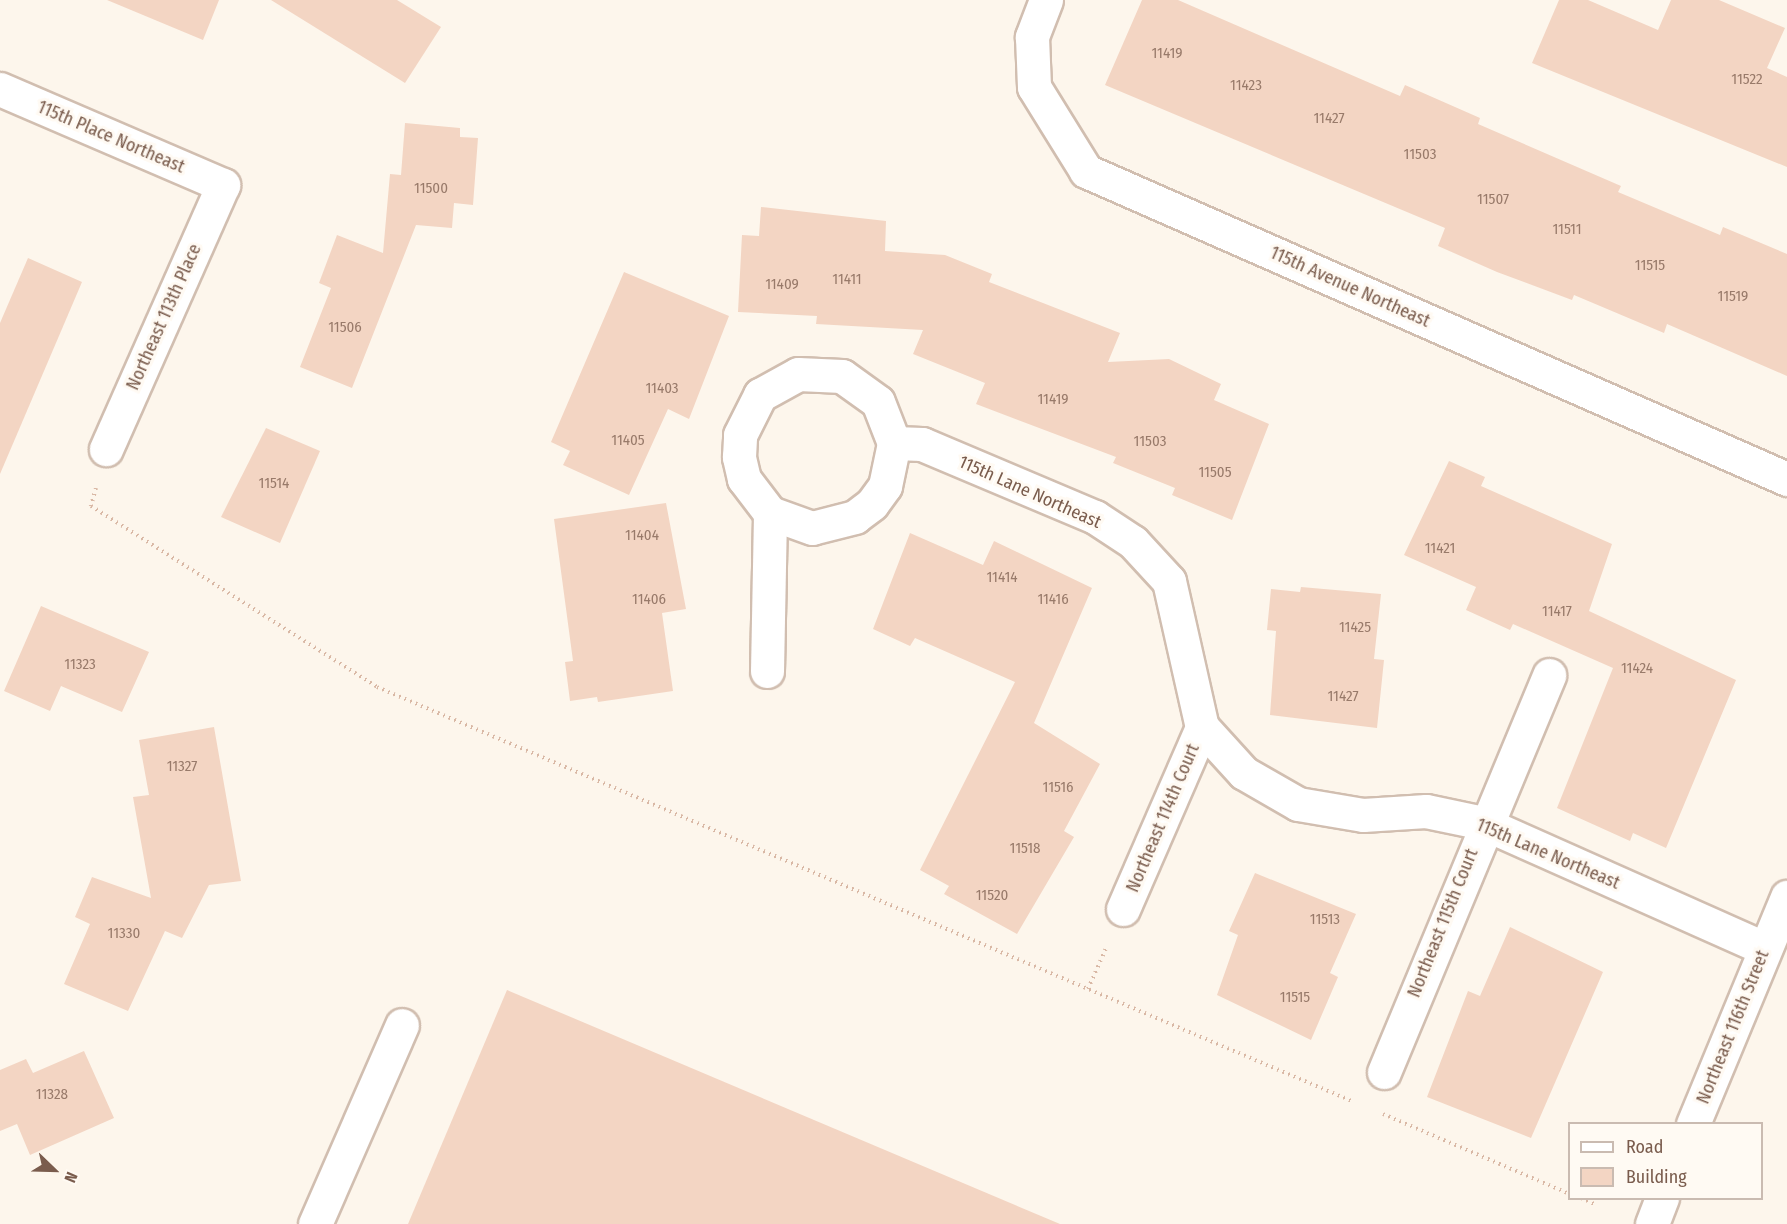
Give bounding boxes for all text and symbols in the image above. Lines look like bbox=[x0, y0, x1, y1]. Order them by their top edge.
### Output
house number: 11419 bbox=[1151, 45, 1183, 63]
house number: 11522 bbox=[1731, 71, 1763, 89]
house number: 11423 bbox=[1230, 77, 1262, 95]
street label: 115th Place Northeast bbox=[34, 96, 188, 178]
house number: 11427 bbox=[1313, 110, 1345, 128]
house number: 11503 bbox=[1404, 146, 1436, 164]
house number: 11500 bbox=[414, 180, 448, 198]
house number: 11507 bbox=[1477, 191, 1509, 209]
house number: 11511 bbox=[1552, 221, 1582, 239]
street label: Northeast 113th Place bbox=[122, 241, 206, 393]
street label: 115th Avenue Northeast bbox=[1267, 242, 1433, 332]
house number: 11515 bbox=[1635, 257, 1665, 275]
house number: 11411 bbox=[832, 271, 862, 289]
house number: 11409 bbox=[765, 276, 799, 294]
house number: 11519 bbox=[1718, 288, 1748, 306]
house number: 11506 bbox=[328, 319, 362, 337]
house number: 11403 bbox=[645, 380, 679, 398]
house number: 11419 bbox=[1037, 391, 1069, 409]
house number: 11405 bbox=[611, 432, 645, 450]
house number: 11503 bbox=[1134, 433, 1166, 451]
street label: 115th Lane Northeast bbox=[955, 451, 1105, 533]
house number: 11505 bbox=[1198, 464, 1232, 482]
house number: 11514 bbox=[259, 475, 289, 493]
house number: 11404 bbox=[625, 527, 659, 545]
house number: 11421 bbox=[1425, 540, 1455, 558]
house number: 11414 bbox=[986, 569, 1018, 587]
house number: 11406 bbox=[632, 591, 666, 609]
house number: 11416 bbox=[1037, 591, 1069, 609]
house number: 11417 bbox=[1542, 603, 1572, 621]
house number: 11425 bbox=[1339, 619, 1371, 637]
house number: 11323 bbox=[64, 656, 96, 674]
house number: 11424 bbox=[1621, 660, 1653, 678]
house number: 11427 bbox=[1327, 688, 1359, 706]
street label: Northeast 114th Court bbox=[1122, 741, 1204, 895]
house number: 11327 bbox=[167, 758, 197, 776]
house number: 11516 bbox=[1043, 779, 1073, 797]
street label: 115th Lane Northeast bbox=[1473, 814, 1623, 894]
house number: 11518 bbox=[1010, 840, 1040, 858]
street label: Northeast 115th Court bbox=[1403, 845, 1483, 1001]
house number: 11520 bbox=[976, 887, 1008, 905]
house number: 11513 bbox=[1310, 911, 1340, 929]
house number: 11330 bbox=[108, 925, 140, 943]
street label: Northeast 116th Street bbox=[1692, 947, 1774, 1107]
house number: 11515 bbox=[1280, 989, 1310, 1007]
house number: 11328 bbox=[36, 1086, 68, 1104]
legend bbox=[1568, 1122, 1763, 1200]
text: Road bbox=[1626, 1136, 1663, 1158]
north arrow bbox=[24, 1140, 84, 1200]
text: Building bbox=[1626, 1166, 1687, 1188]
text: N bbox=[60, 1169, 82, 1185]

